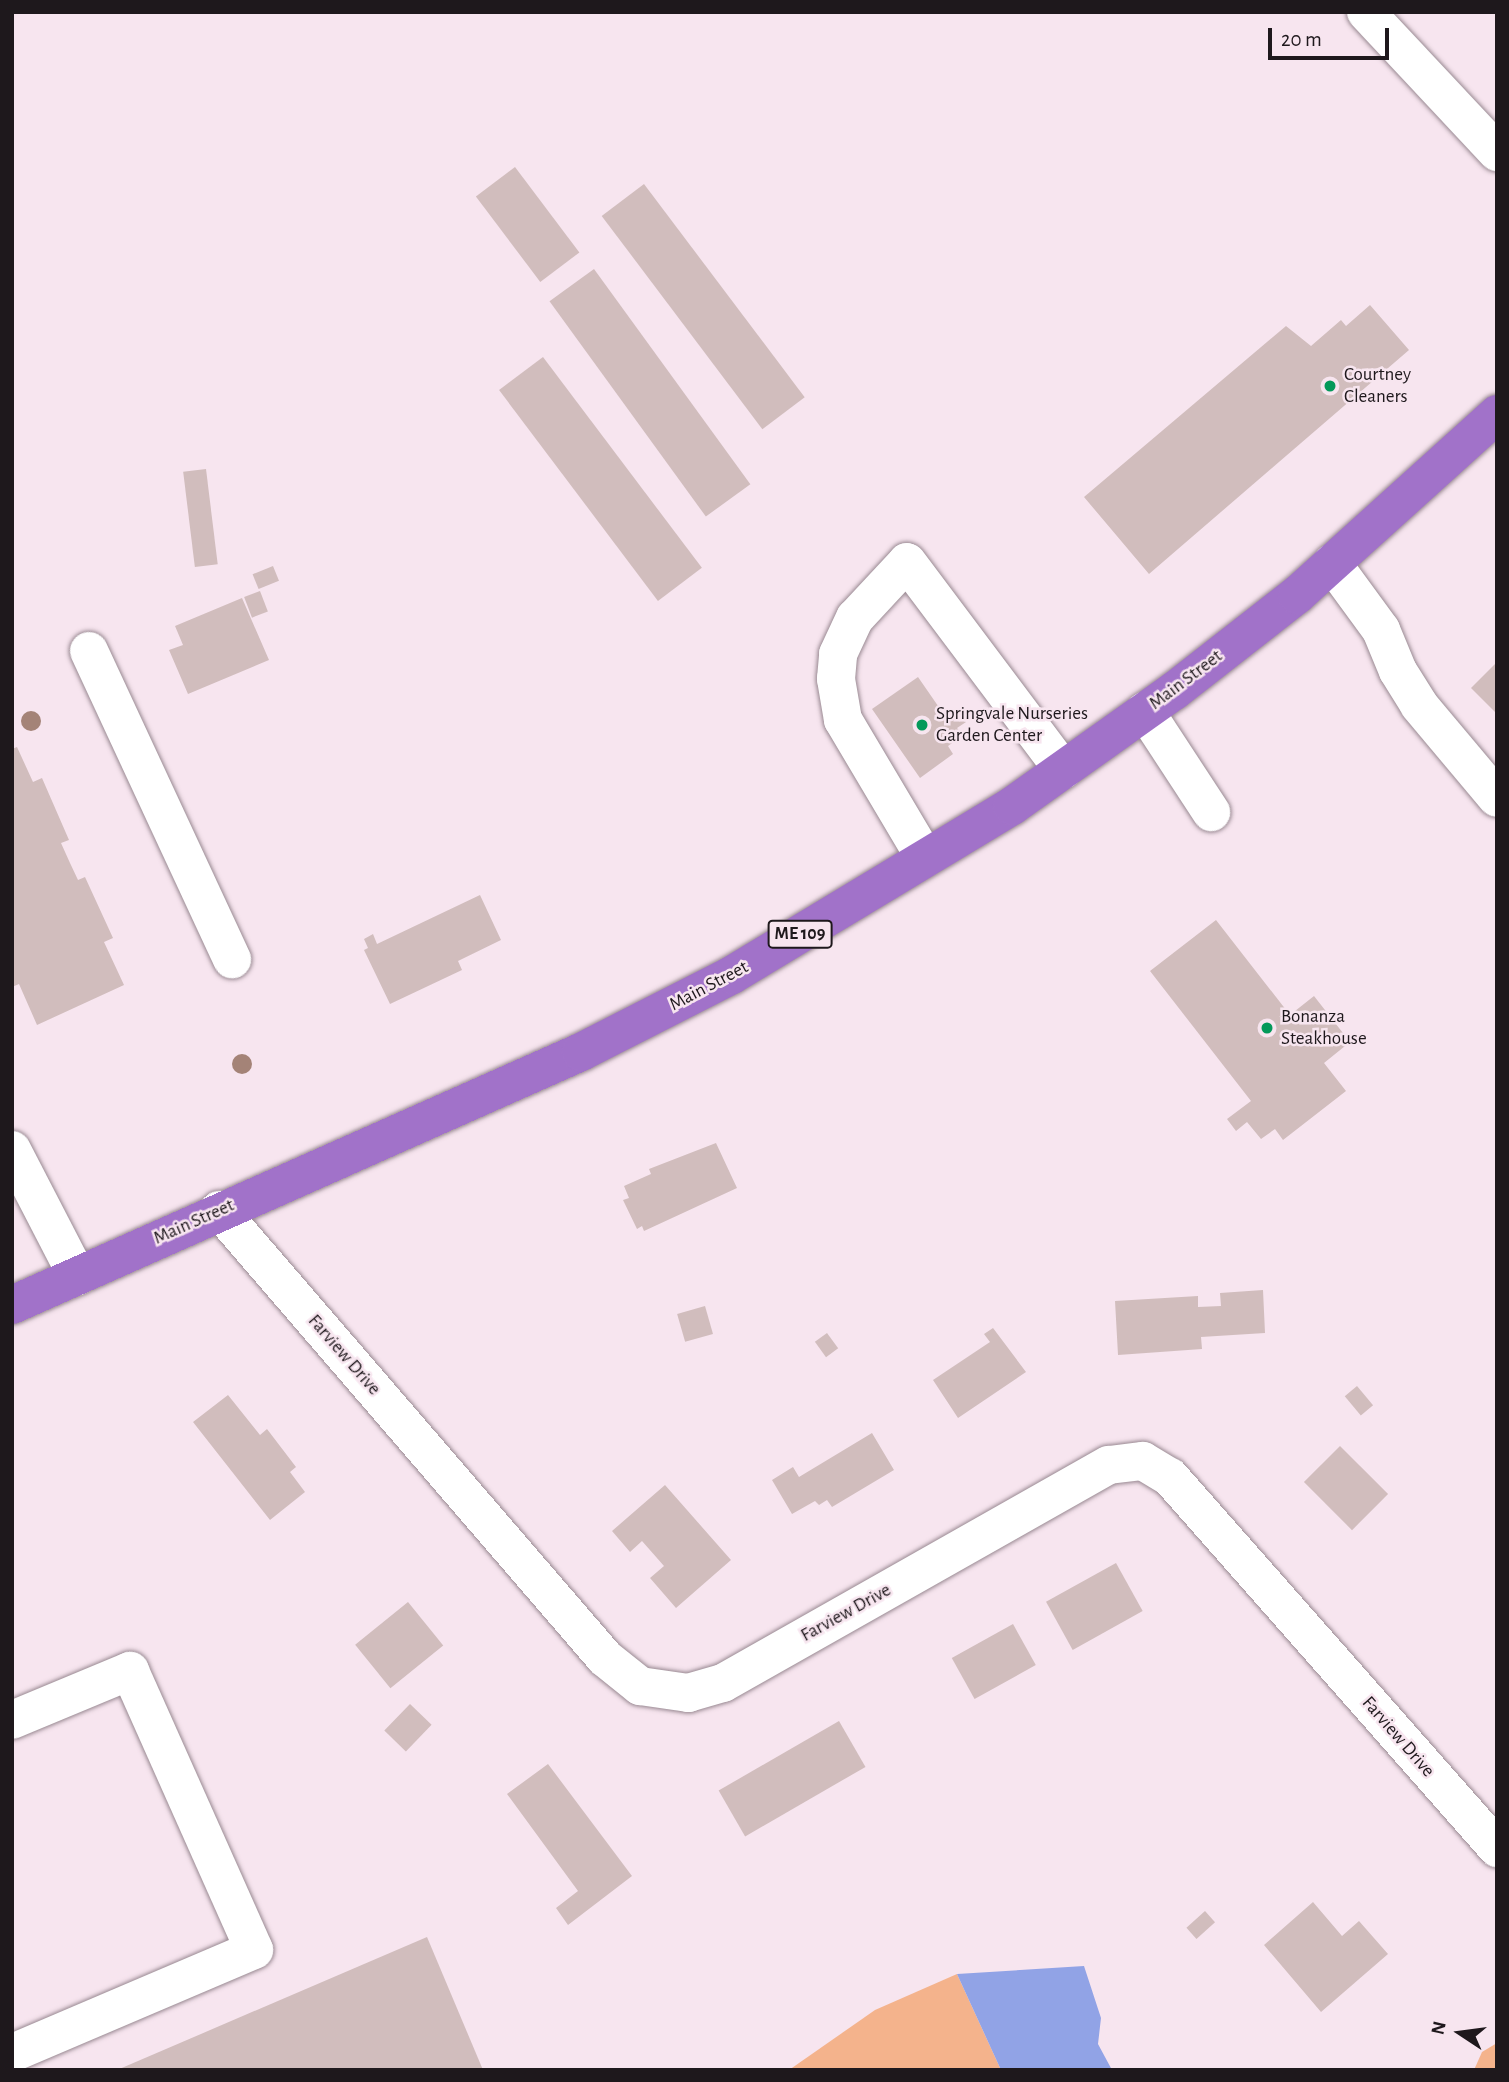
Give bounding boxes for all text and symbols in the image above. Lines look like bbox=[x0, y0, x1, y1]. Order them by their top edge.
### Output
scale bar bbox=[1271, 14, 1392, 58]
text: 20 m bbox=[1281, 29, 1322, 50]
place label: Courtney Cleaners bbox=[1344, 364, 1411, 408]
marker: Courtney Cleaners bbox=[1322, 378, 1338, 394]
street label: Main Street bbox=[1145, 645, 1227, 715]
place label: Springvale Nurseries Garden Center bbox=[936, 703, 1088, 747]
marker: Springvale Nurseries Garden Center bbox=[914, 717, 930, 733]
road number: ME 109 bbox=[767, 919, 833, 948]
street label: Main Street bbox=[666, 956, 752, 1016]
place label: Bonanza Steakhouse bbox=[1281, 1006, 1367, 1050]
marker: Bonanza Steakhouse bbox=[1259, 1020, 1275, 1036]
street label: Main Street bbox=[150, 1194, 238, 1250]
street label: Farview Drive bbox=[303, 1310, 385, 1400]
street label: Farview Drive bbox=[797, 1579, 895, 1647]
street label: Farview Drive bbox=[1357, 1692, 1439, 1782]
north arrow bbox=[1425, 1998, 1495, 2068]
text: N bbox=[1428, 2020, 1450, 2037]

